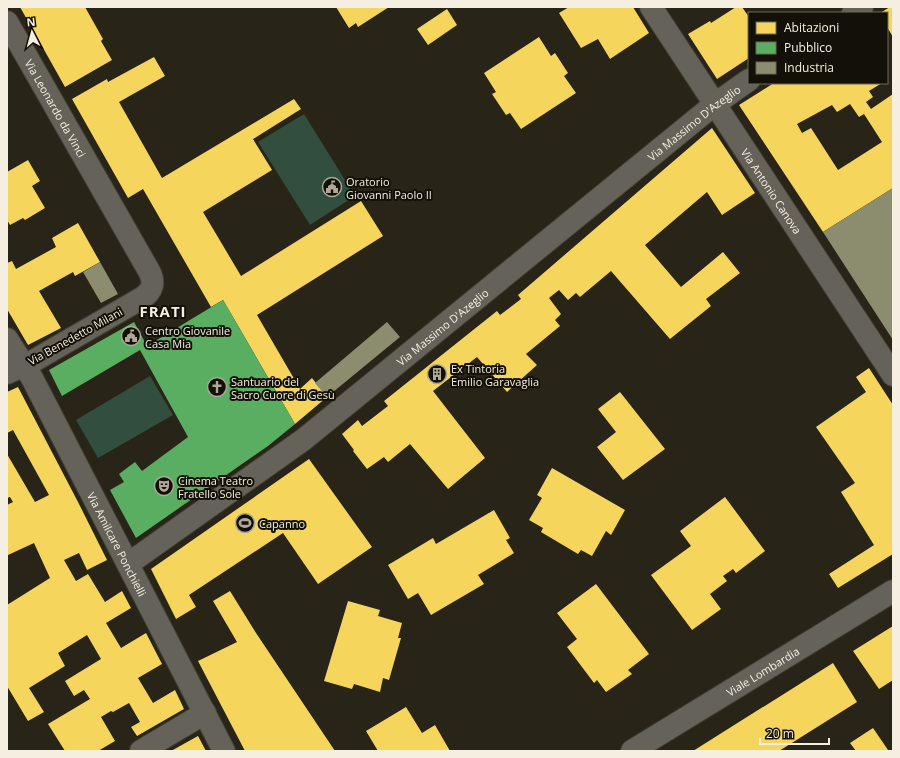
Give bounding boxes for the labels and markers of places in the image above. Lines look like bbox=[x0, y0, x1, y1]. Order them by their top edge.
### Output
place label: Oratorio Giovanni Paolo II bbox=[346, 174, 432, 202]
public building icon: Oratorio Giovanni Paolo II bbox=[321, 176, 343, 198]
place label: Centro Giovanile Casa Mia bbox=[145, 323, 230, 351]
public building icon: Centro Giovanile Casa Mia bbox=[120, 325, 142, 347]
place label: Ex Tintoria Emilio Garavaglia bbox=[451, 361, 539, 389]
building icon: Ex Tintoria Emilio Garavaglia bbox=[426, 363, 448, 385]
place label: Santuario del Sacro Cuore di Gesù bbox=[231, 374, 335, 402]
church icon: Santuario del Sacro Cuore di Gesù bbox=[206, 376, 228, 398]
place label: Cinema Teatro Fratello Sole bbox=[178, 473, 254, 501]
theatre icon: Cinema Teatro Fratello Sole bbox=[153, 475, 175, 497]
sports icon: Capanno bbox=[234, 512, 256, 534]
place label: Capanno bbox=[259, 516, 305, 531]

